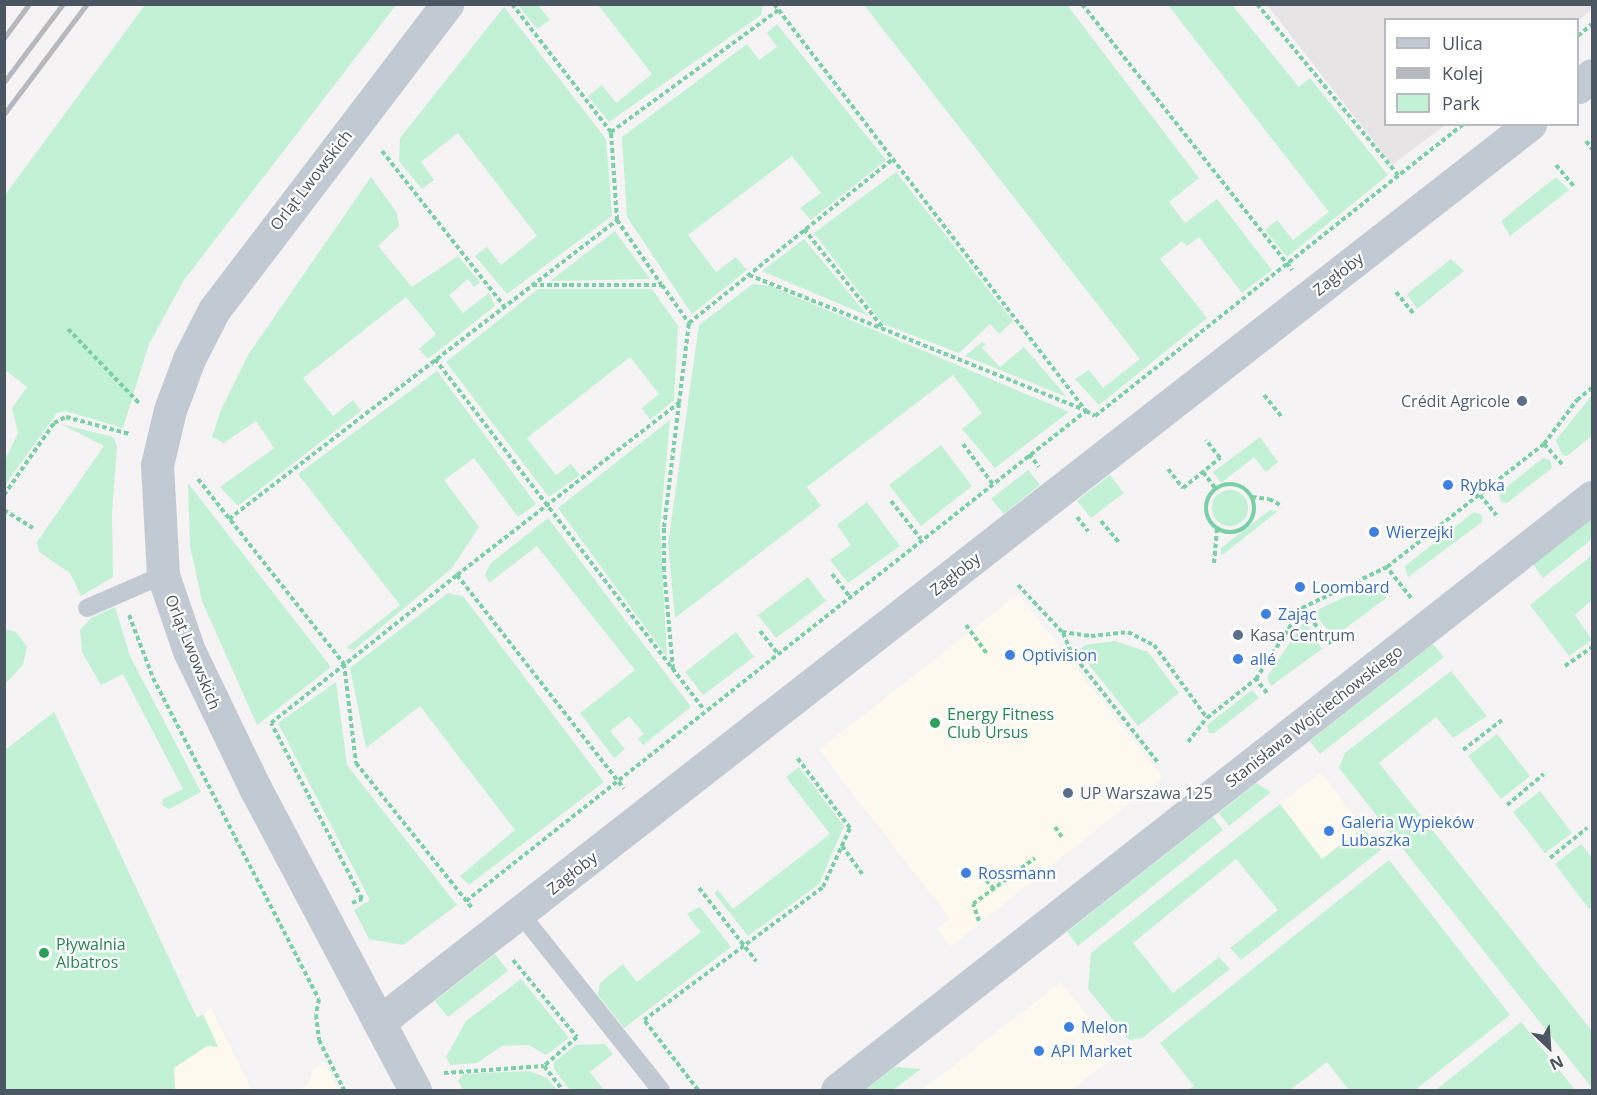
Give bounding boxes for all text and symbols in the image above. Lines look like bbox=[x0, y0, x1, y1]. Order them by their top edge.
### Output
legend bbox=[1384, 18, 1579, 126]
text: Ulica bbox=[1442, 31, 1483, 55]
text: Kolej bbox=[1442, 61, 1483, 85]
text: Park bbox=[1442, 91, 1480, 115]
street label: Orląt Lwowskich bbox=[266, 126, 356, 234]
street label: Zagłoby bbox=[1309, 249, 1367, 299]
place label: Crédit Agricole bbox=[1401, 391, 1510, 411]
marker: Crédit Agricole bbox=[1515, 394, 1529, 408]
place label: Rybka bbox=[1460, 475, 1505, 495]
marker: Rybka bbox=[1441, 478, 1455, 492]
place label: Wierzejki bbox=[1386, 522, 1453, 542]
marker: Wierzejki bbox=[1367, 525, 1381, 539]
street label: Zagłoby bbox=[926, 549, 984, 599]
place label: Loombard bbox=[1312, 577, 1389, 597]
marker: Loombard bbox=[1293, 580, 1307, 594]
street label: Orląt Lwowskich bbox=[161, 592, 225, 712]
place label: Zając bbox=[1278, 604, 1317, 624]
marker: Zając bbox=[1259, 607, 1273, 621]
place label: Kasa Centrum bbox=[1250, 625, 1355, 645]
marker: Kasa Centrum bbox=[1231, 628, 1245, 642]
street label: Stanisława Wojciechowskiego bbox=[1222, 641, 1406, 791]
place label: Optivision bbox=[1022, 645, 1097, 665]
marker: Optivision bbox=[1003, 648, 1017, 662]
place label: allé bbox=[1250, 649, 1276, 669]
marker: allé bbox=[1231, 652, 1245, 666]
place label: Energy Fitness Club Ursus bbox=[947, 704, 1054, 742]
marker: Energy Fitness Club Ursus bbox=[928, 716, 942, 730]
place label: UP Warszawa 125 bbox=[1080, 783, 1213, 803]
marker: UP Warszawa 125 bbox=[1061, 786, 1075, 800]
place label: Galeria Wypieków Lubaszka bbox=[1341, 812, 1474, 850]
marker: Galeria Wypieków Lubaszka bbox=[1322, 824, 1336, 838]
street label: Zagłoby bbox=[543, 848, 601, 898]
place label: Rossmann bbox=[978, 863, 1056, 883]
marker: Rossmann bbox=[959, 866, 973, 880]
place label: Pływalnia Albatros bbox=[56, 934, 126, 972]
marker: Pływalnia Albatros bbox=[37, 946, 51, 960]
place label: Melon bbox=[1081, 1017, 1128, 1037]
north arrow bbox=[1519, 1017, 1579, 1077]
marker: Melon bbox=[1062, 1020, 1076, 1034]
place label: API Market bbox=[1051, 1041, 1132, 1061]
marker: API Market bbox=[1032, 1044, 1046, 1058]
text: N bbox=[1546, 1051, 1567, 1076]

